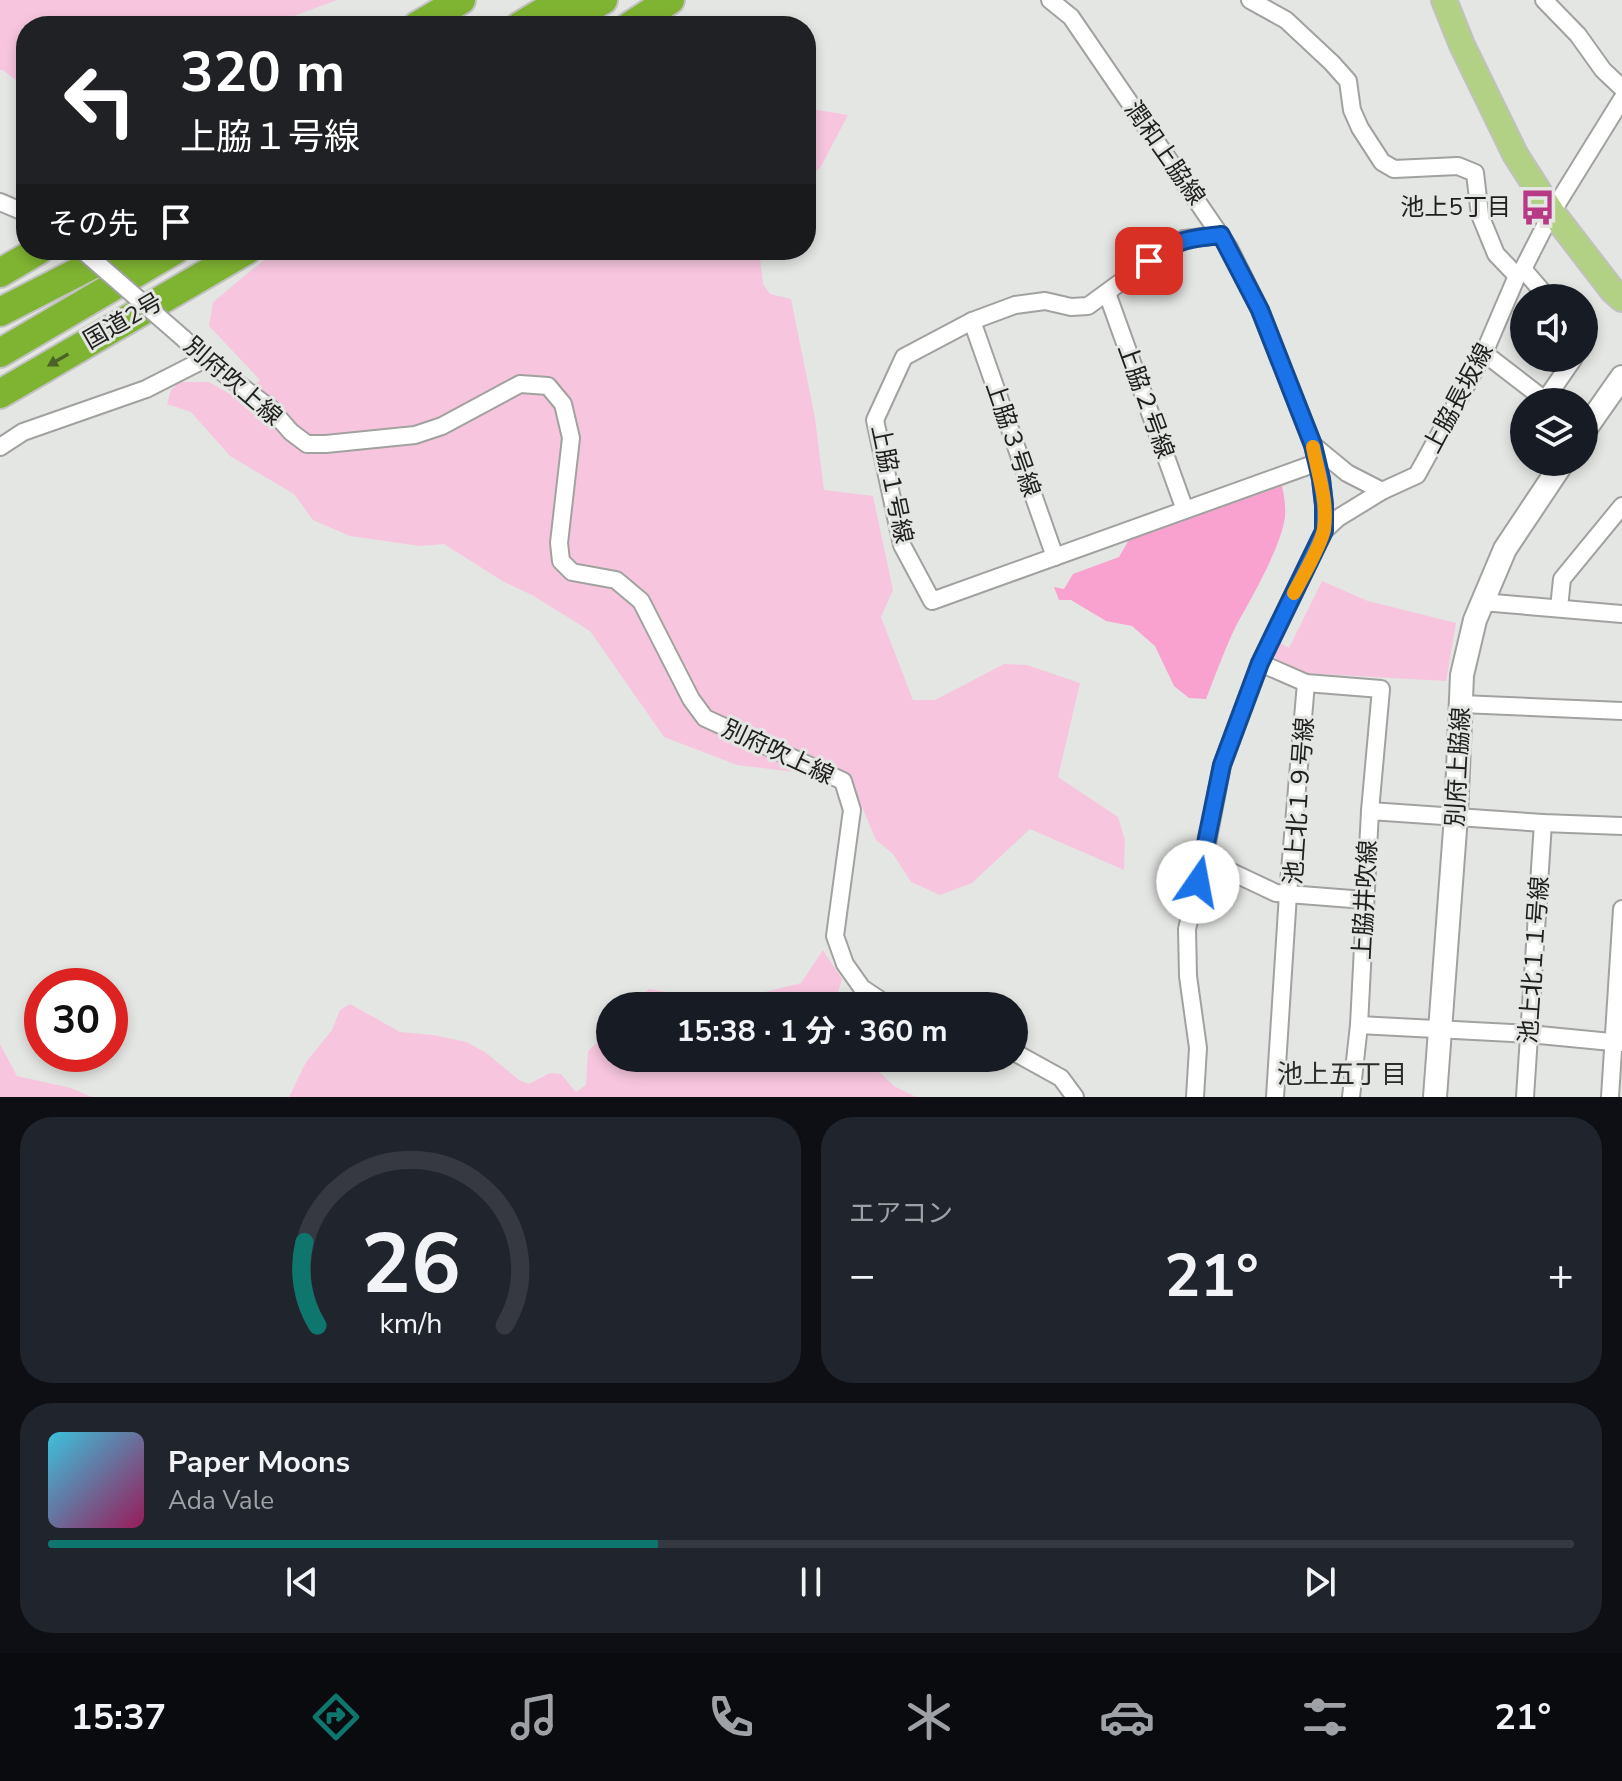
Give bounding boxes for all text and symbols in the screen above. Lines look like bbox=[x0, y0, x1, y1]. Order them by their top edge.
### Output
text: 320 m bbox=[180, 34, 345, 111]
icon: left bbox=[48, 48, 152, 152]
street label: 潤和上脇線 bbox=[1117, 95, 1213, 211]
text: 上脇１号線 bbox=[180, 113, 360, 162]
bus stop icon: 池上5丁目 bbox=[1518, 188, 1556, 226]
place label: 池上5丁目 bbox=[1401, 191, 1511, 223]
icon: arrive bbox=[154, 200, 198, 244]
text: その先 bbox=[48, 204, 138, 245]
pin bbox=[1115, 227, 1183, 295]
icon: arrive bbox=[1127, 239, 1171, 283]
map controls bbox=[1510, 284, 1598, 476]
button: sound bbox=[1510, 284, 1598, 372]
street label: 国道2号 bbox=[78, 286, 168, 356]
street label: 別府吹上線 bbox=[177, 330, 289, 432]
street label: 上脇長坂線 bbox=[1416, 338, 1500, 458]
street label: 上脇２号線 bbox=[1110, 339, 1182, 463]
one-way arrow bbox=[47, 352, 69, 366]
street label: 上脇３号線 bbox=[978, 377, 1048, 501]
button: layers bbox=[1510, 388, 1598, 476]
street label: 上脇１号線 bbox=[864, 422, 920, 546]
street label: 別府上脇線 bbox=[1439, 706, 1477, 828]
street label: 別府吹上線 bbox=[717, 712, 839, 792]
street label: 池上北１９号線 bbox=[1277, 716, 1321, 886]
street label: 上脇井吹線 bbox=[1346, 839, 1384, 961]
position arrow bbox=[1156, 840, 1240, 924]
street label: 池上北１１号線 bbox=[1512, 875, 1556, 1045]
speed limit sign: 30 bbox=[24, 968, 128, 1072]
text: 15:38 · 1 分 · 360 m bbox=[676, 1011, 948, 1052]
district label: 池上五丁目 bbox=[1277, 1057, 1407, 1092]
text: エアコン bbox=[849, 1196, 953, 1231]
text: 26 bbox=[361, 1208, 460, 1321]
text: 21° bbox=[1164, 1235, 1259, 1317]
text: − bbox=[849, 1246, 875, 1306]
text: + bbox=[1548, 1246, 1574, 1306]
text: km/h bbox=[379, 1304, 442, 1343]
text: Paper Moons bbox=[168, 1442, 350, 1483]
text: Ada Vale bbox=[168, 1483, 274, 1518]
icon: previous bbox=[280, 1560, 324, 1604]
icon: pause bbox=[789, 1560, 833, 1604]
icon: next bbox=[1298, 1560, 1342, 1604]
icon: directions bbox=[308, 1689, 364, 1745]
icon: music bbox=[506, 1689, 562, 1745]
icon: phone bbox=[703, 1689, 759, 1745]
icon: climate bbox=[901, 1689, 957, 1745]
icon: car bbox=[1099, 1689, 1155, 1745]
icon: filters bbox=[1297, 1689, 1353, 1745]
text: 15:37 bbox=[71, 1693, 166, 1742]
text: 21° bbox=[1494, 1693, 1551, 1742]

